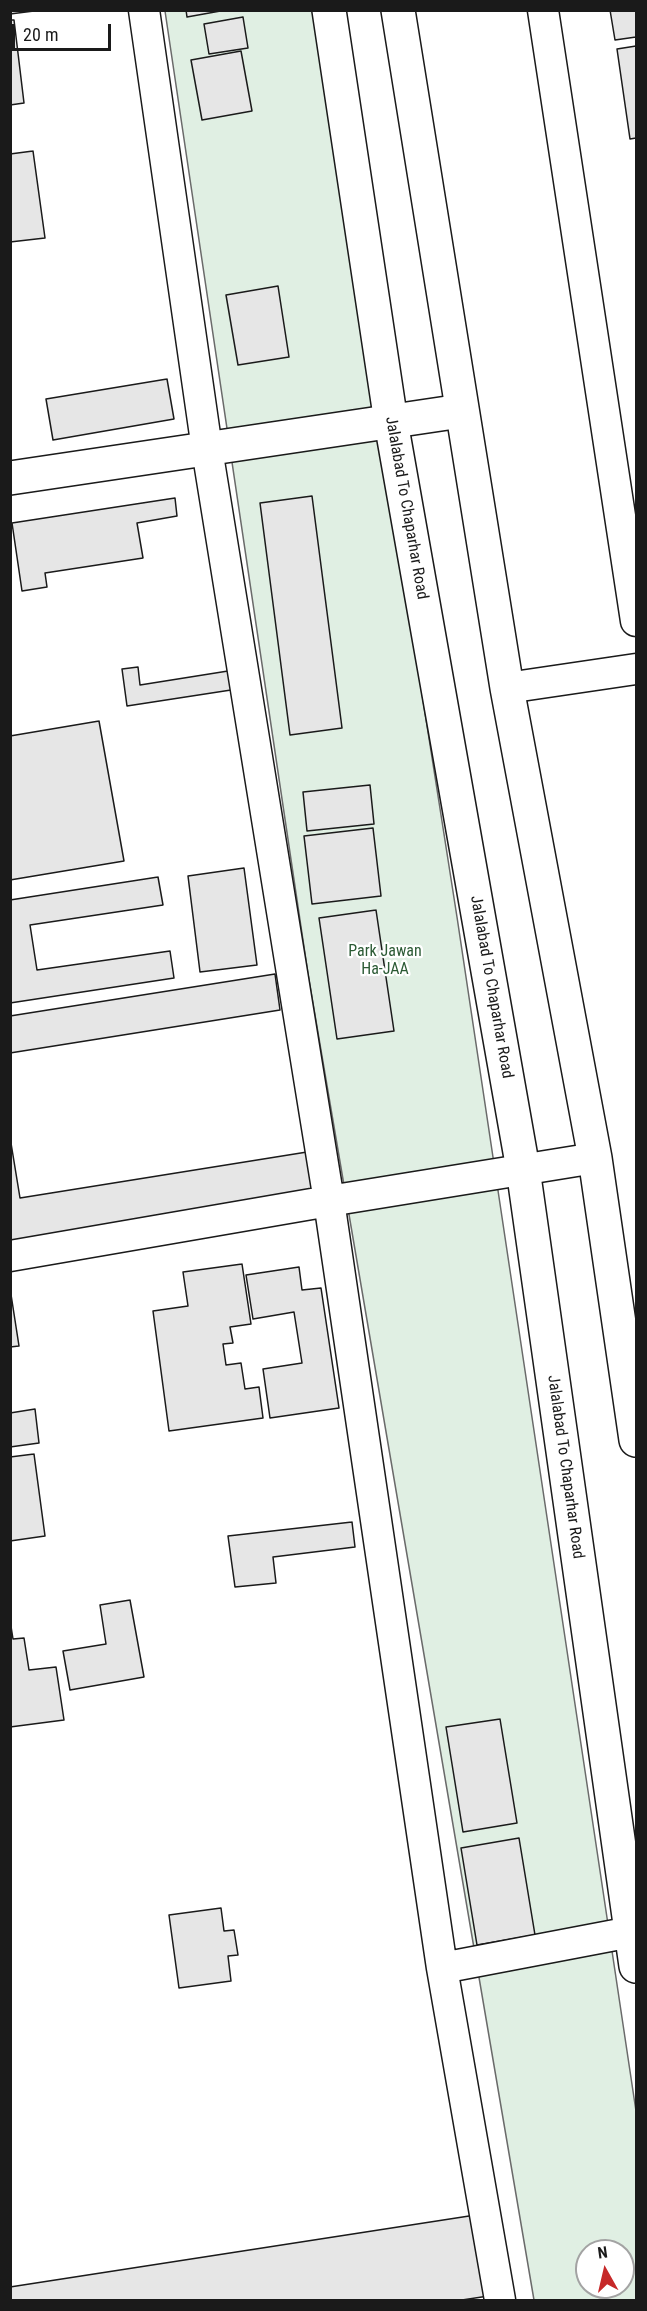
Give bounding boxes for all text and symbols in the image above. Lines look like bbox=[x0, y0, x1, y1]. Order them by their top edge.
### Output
scale bar bbox=[15, 12, 114, 50]
text: 20 m bbox=[23, 24, 58, 45]
street label: Jalalabad To Chaparhar Road bbox=[380, 415, 432, 601]
street label: Jalalabad To Chaparhar Road bbox=[465, 894, 517, 1080]
park label: Park Jawan Ha-JAA bbox=[348, 942, 422, 980]
street label: Jalalabad To Chaparhar Road bbox=[543, 1374, 587, 1560]
north arrow bbox=[575, 2239, 635, 2299]
text: N bbox=[597, 2243, 609, 2263]

